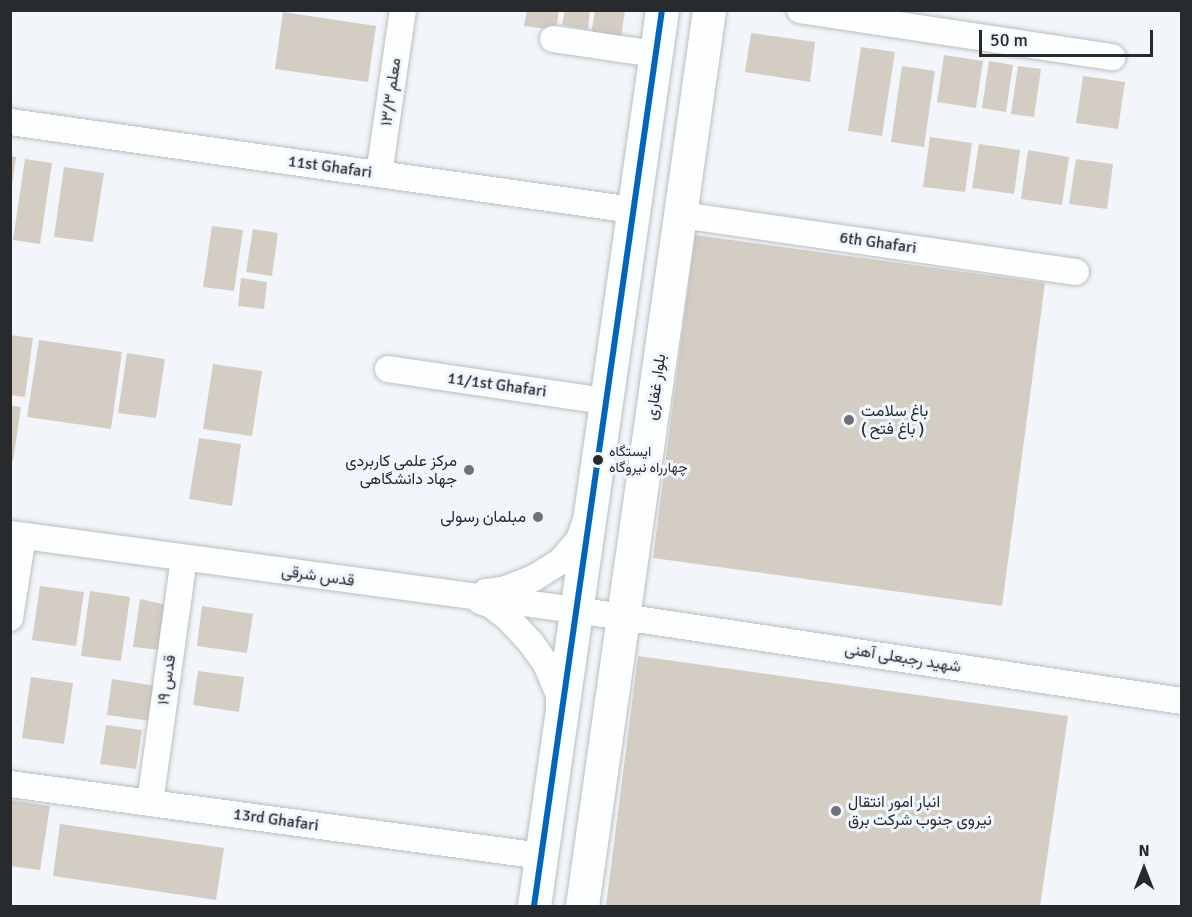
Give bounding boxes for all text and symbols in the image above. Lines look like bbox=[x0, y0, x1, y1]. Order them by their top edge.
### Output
scale bar bbox=[982, 18, 1156, 56]
text: 50 m bbox=[990, 29, 1028, 51]
street label: معلم ۱۳/۳ bbox=[377, 57, 405, 127]
street label: 11st Ghafari bbox=[287, 152, 373, 182]
street label: 6th Ghafari bbox=[838, 228, 918, 258]
street label: بلوار غفاری bbox=[642, 353, 670, 421]
street label: 11/1st Ghafari bbox=[446, 369, 548, 401]
place label: باغ سلامت ( باغ فتح ) bbox=[861, 401, 928, 439]
marker: باغ سلامت ( باغ فتح ) bbox=[842, 413, 856, 427]
place label: ایستگاه چهارراه نیروگاه bbox=[609, 444, 688, 476]
place label: مرکز علمی کاربردی جهاد دانشگاهی bbox=[345, 451, 457, 489]
marker: ایستگاه چهارراه نیروگاه bbox=[592, 454, 604, 466]
marker: مرکز علمی کاربردی جهاد دانشگاهی bbox=[462, 463, 476, 477]
place label: مبلمان رسولی bbox=[440, 507, 526, 527]
marker: مبلمان رسولی bbox=[531, 510, 545, 524]
street label: قدس شرقی bbox=[280, 561, 356, 591]
street label: شهید رجبعلی آهنی bbox=[843, 639, 963, 677]
street label: قدس ۱۹ bbox=[154, 654, 180, 706]
place label: انبار امور انتقال نیروی جنوب شرکت برق bbox=[848, 792, 992, 830]
marker: انبار امور انتقال نیروی جنوب شرکت برق bbox=[829, 804, 843, 818]
street label: 13rd Ghafari bbox=[232, 805, 320, 835]
north arrow bbox=[1114, 839, 1174, 899]
text: N bbox=[1138, 841, 1150, 861]

